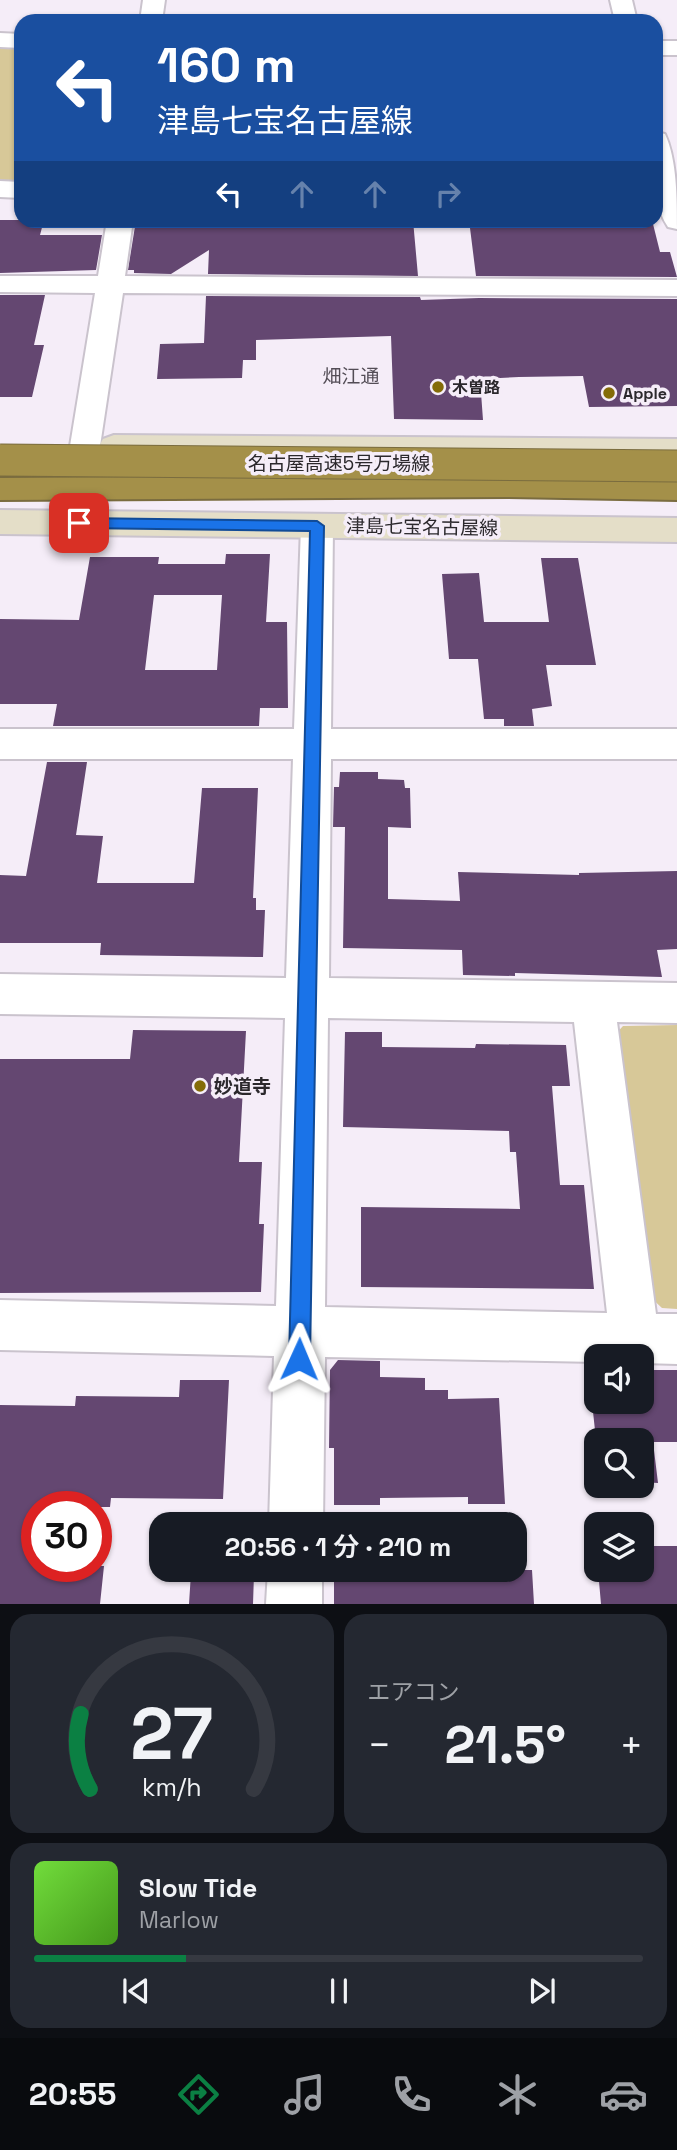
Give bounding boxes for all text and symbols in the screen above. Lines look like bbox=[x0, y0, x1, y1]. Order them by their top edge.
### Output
text: 160 m bbox=[157, 34, 295, 96]
icon: left bbox=[42, 42, 133, 133]
text: 津島七宝名古屋線 bbox=[157, 101, 413, 141]
icon: left bbox=[210, 175, 248, 213]
icon: ahead bbox=[283, 175, 321, 213]
icon: ahead bbox=[356, 175, 394, 213]
icon: right bbox=[429, 175, 467, 213]
district label: 畑江通 bbox=[322, 364, 380, 389]
place label: 木曽路 bbox=[452, 377, 500, 398]
marker: 木曽路 bbox=[430, 379, 446, 395]
place label: Apple bbox=[623, 383, 667, 404]
marker: Apple bbox=[601, 385, 617, 401]
street label: 名古屋高速5号万場線 bbox=[248, 451, 430, 476]
pin bbox=[49, 493, 109, 553]
icon: arrive bbox=[60, 504, 98, 542]
street label: 津島七宝名古屋線 bbox=[346, 513, 498, 541]
place label: 妙道寺 bbox=[214, 1074, 271, 1099]
marker: 妙道寺 bbox=[192, 1078, 208, 1094]
position arrow bbox=[262, 1322, 336, 1396]
map controls bbox=[584, 1344, 654, 1582]
button: sound bbox=[584, 1344, 654, 1414]
button: search bbox=[584, 1428, 654, 1498]
speed limit sign: 30 bbox=[21, 1491, 112, 1582]
button: layers bbox=[584, 1512, 654, 1582]
text: 20:56 · 1 分 · 210 m bbox=[225, 1530, 451, 1564]
text: エアコン bbox=[368, 1677, 460, 1707]
text: 27 bbox=[130, 1688, 213, 1781]
text: 21.5° bbox=[444, 1712, 566, 1778]
text: − bbox=[368, 1721, 391, 1769]
text: + bbox=[619, 1721, 643, 1769]
text: km/h bbox=[142, 1771, 202, 1803]
text: Slow Tide bbox=[139, 1871, 257, 1905]
text: Marlow bbox=[139, 1905, 219, 1935]
icon: previous bbox=[117, 1972, 155, 2010]
icon: pause bbox=[320, 1972, 358, 2010]
icon: next bbox=[523, 1972, 561, 2010]
icon: directions bbox=[174, 2070, 223, 2119]
icon: music bbox=[280, 2070, 329, 2119]
icon: phone bbox=[387, 2070, 436, 2119]
icon: climate bbox=[493, 2070, 542, 2119]
icon: car bbox=[599, 2070, 648, 2119]
text: 20:55 bbox=[29, 2074, 116, 2114]

